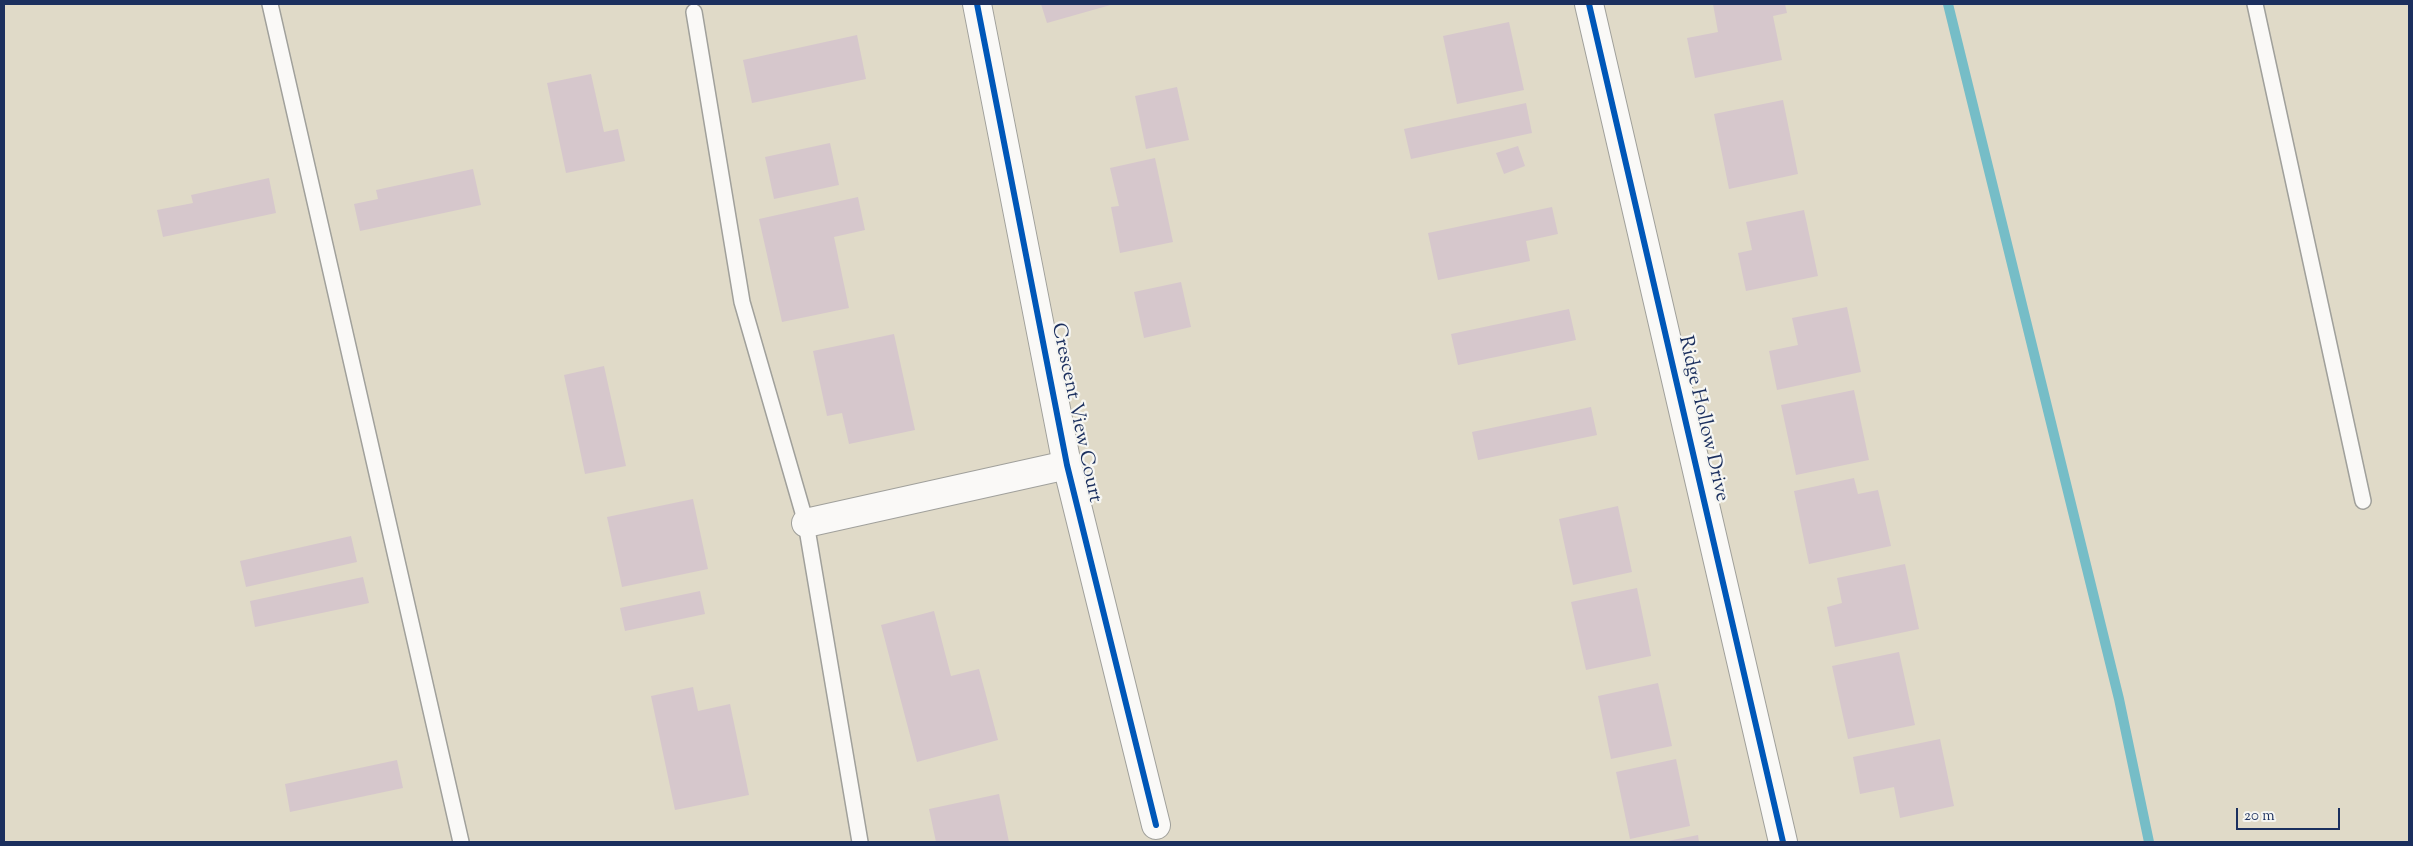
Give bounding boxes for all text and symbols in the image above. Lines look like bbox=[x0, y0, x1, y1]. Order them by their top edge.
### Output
street label: Crescent View Court bbox=[1044, 321, 1106, 505]
street label: Ridge Hollow Drive bbox=[1671, 334, 1733, 504]
scale bar bbox=[2238, 798, 2342, 830]
text: 20 m bbox=[2244, 806, 2275, 827]

